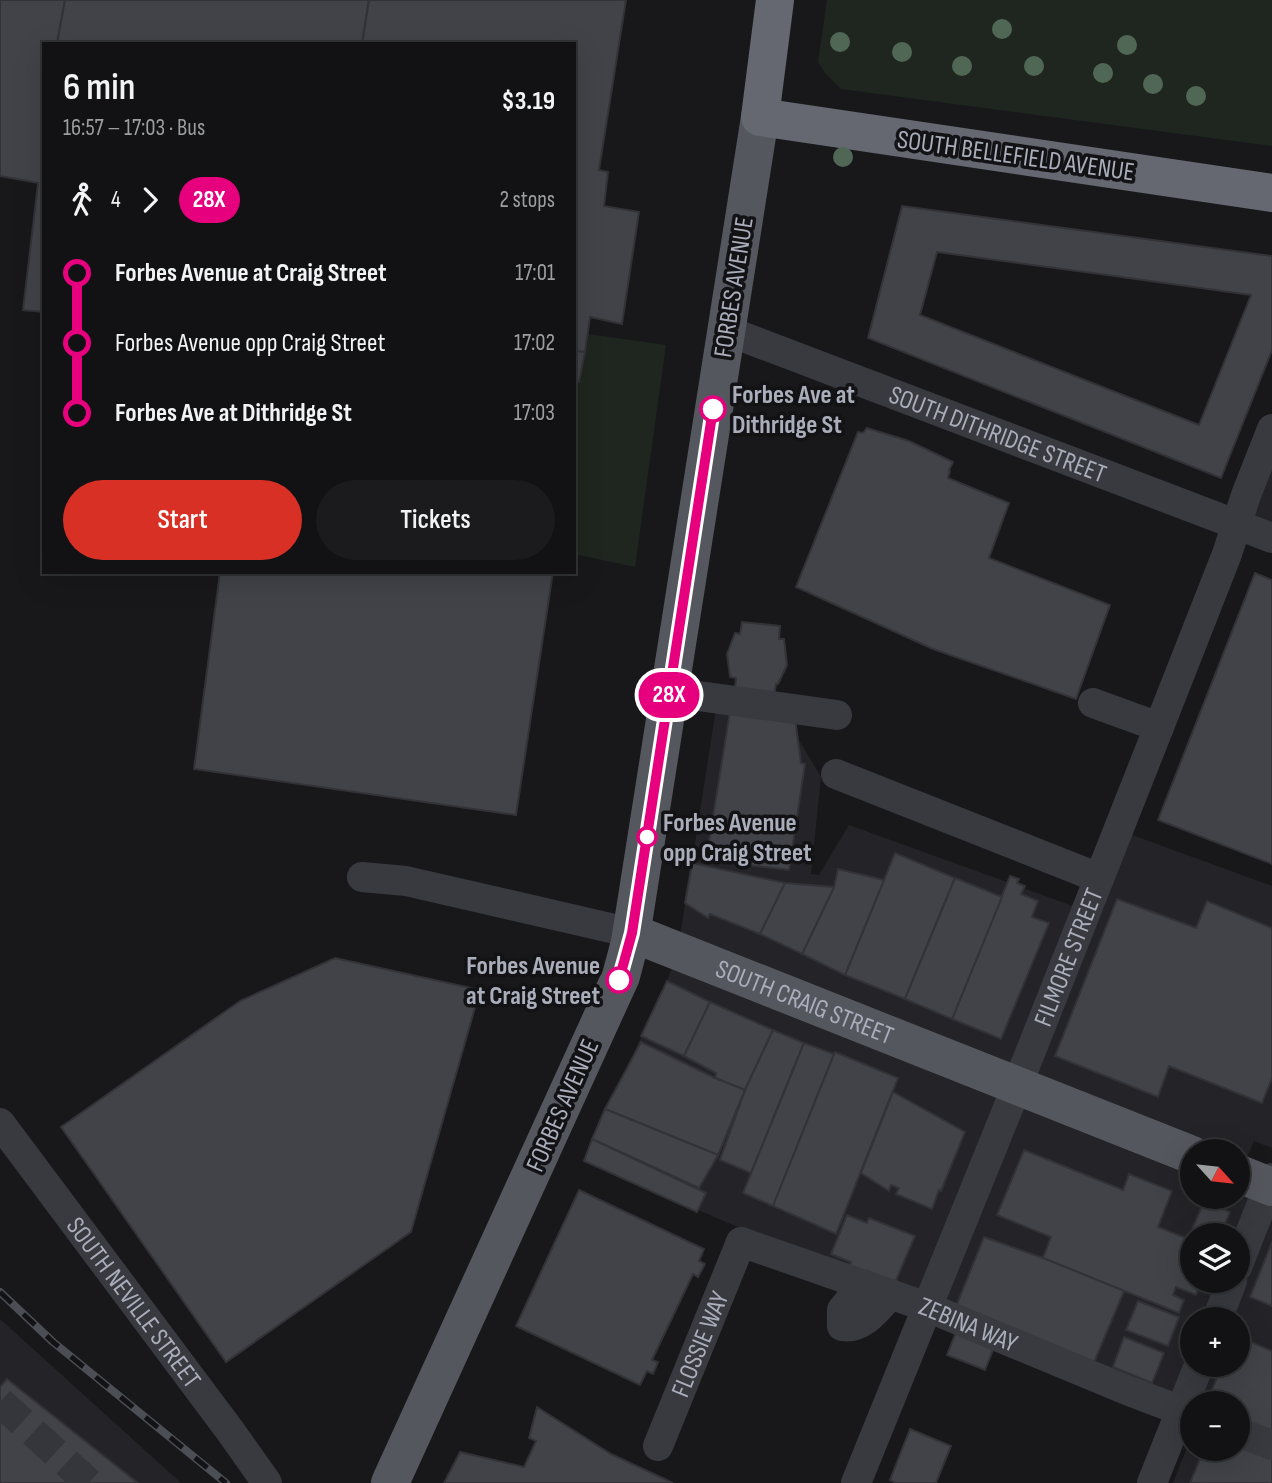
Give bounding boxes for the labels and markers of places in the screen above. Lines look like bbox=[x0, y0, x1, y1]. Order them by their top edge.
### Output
place label: Forbes Ave at Dithridge St bbox=[732, 380, 855, 441]
marker: Forbes Ave at Dithridge St bbox=[700, 396, 726, 422]
place label: Forbes Avenue opp Craig Street bbox=[663, 808, 812, 869]
marker: Forbes Avenue opp Craig Street bbox=[637, 827, 657, 847]
place label: Forbes Avenue at Craig Street bbox=[466, 951, 600, 1012]
marker: Forbes Avenue at Craig Street bbox=[606, 967, 632, 993]

